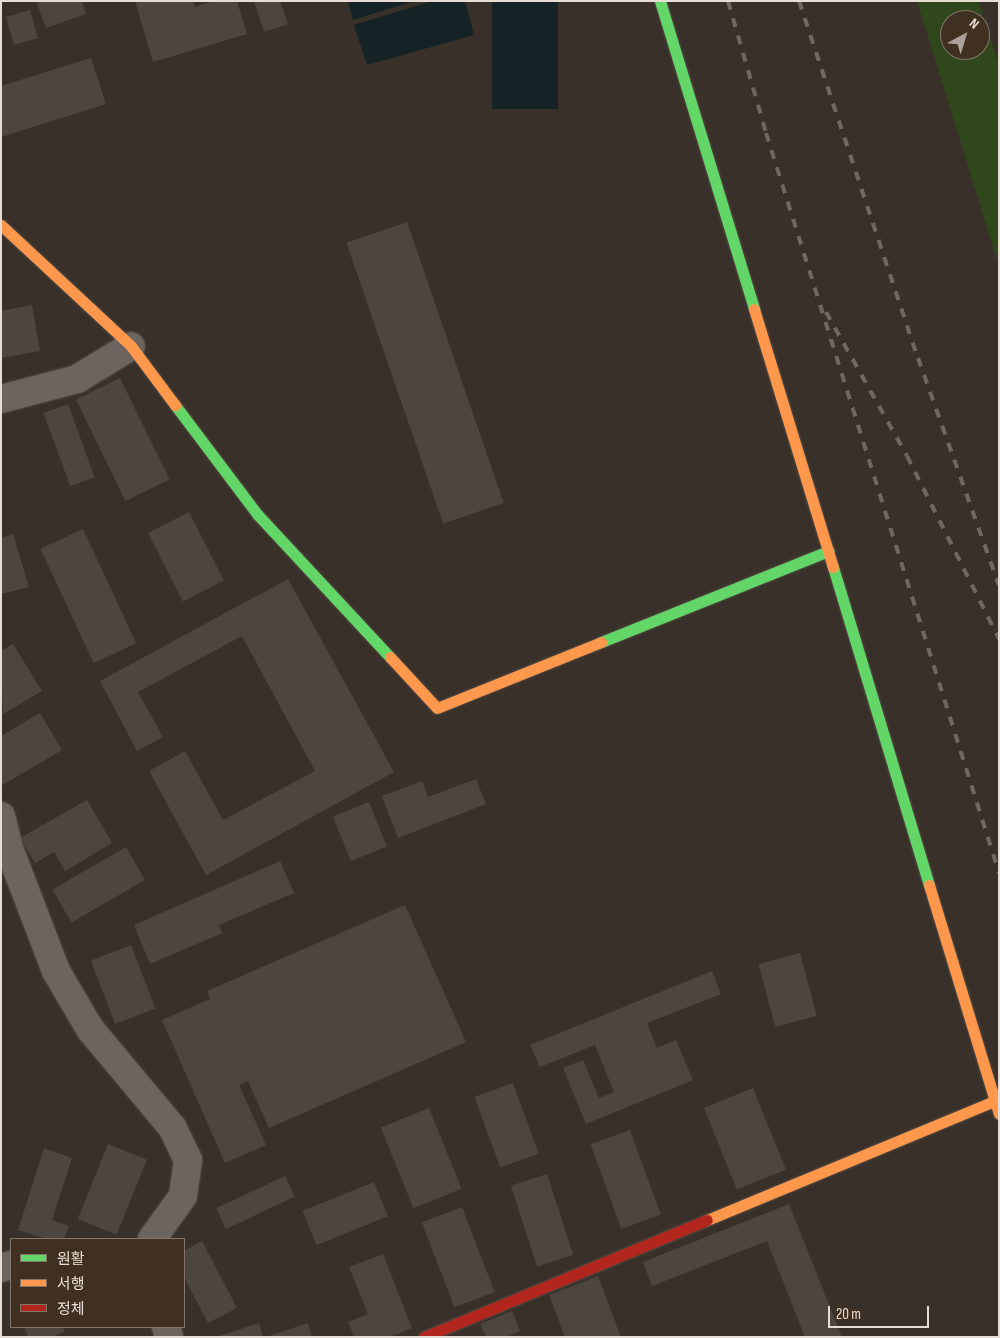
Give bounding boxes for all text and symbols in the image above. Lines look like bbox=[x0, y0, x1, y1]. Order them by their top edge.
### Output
north arrow bbox=[940, 10, 990, 60]
text: N bbox=[966, 15, 982, 33]
legend bbox=[10, 1238, 185, 1328]
text: 원활 bbox=[57, 1250, 85, 1269]
text: 서행 bbox=[57, 1275, 85, 1294]
scale bar bbox=[830, 1296, 931, 1328]
text: 정체 bbox=[57, 1300, 85, 1319]
text: 20 m bbox=[836, 1305, 861, 1324]

